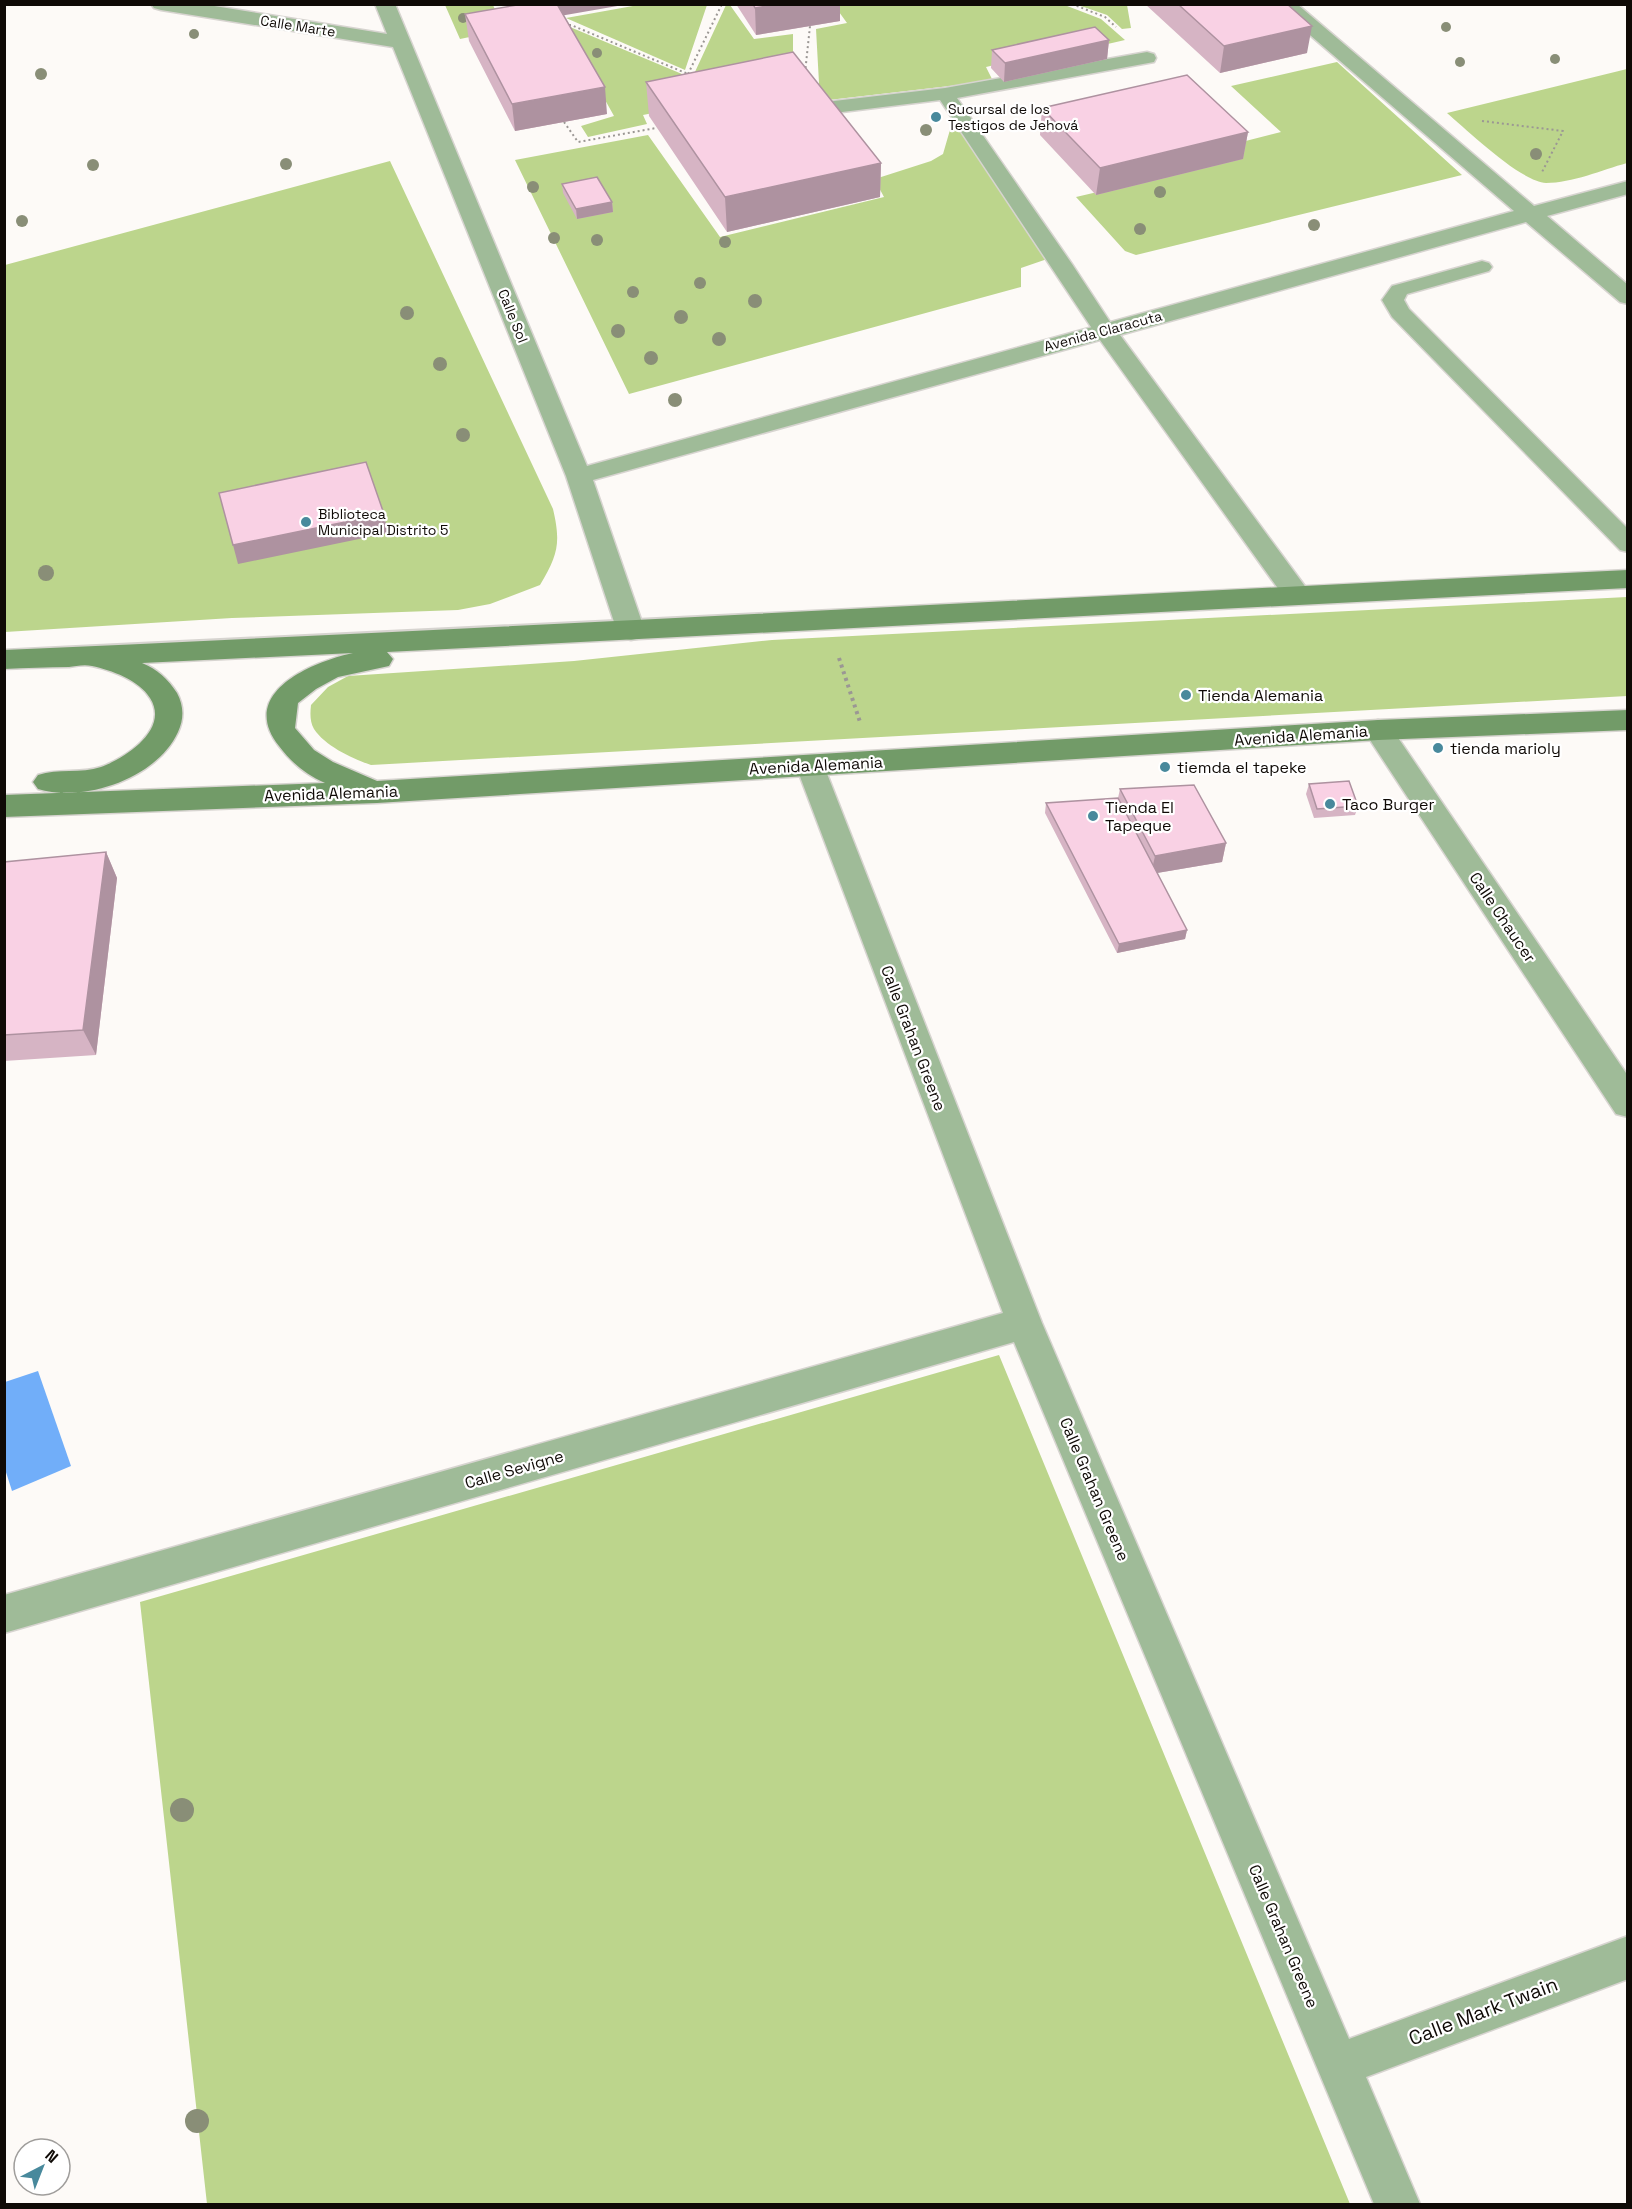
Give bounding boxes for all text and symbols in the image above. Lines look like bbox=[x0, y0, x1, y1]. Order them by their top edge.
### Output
street label: Calle Marte bbox=[259, 11, 337, 41]
place label: Sucursal de los Testigos de Jehová bbox=[948, 100, 1078, 134]
marker: Sucursal de los Testigos de Jehová bbox=[929, 110, 943, 124]
street label: Calle Sol bbox=[494, 286, 532, 346]
street label: Avenida Claracuta bbox=[1042, 307, 1164, 355]
place label: Biblioteca Municipal Distrito 5 bbox=[318, 505, 449, 539]
marker: Biblioteca Municipal Distrito 5 bbox=[299, 515, 313, 529]
place label: Tienda Alemania bbox=[1198, 685, 1323, 706]
marker: Tienda Alemania bbox=[1179, 688, 1193, 702]
street label: Avenida Alemania bbox=[1233, 720, 1369, 751]
place label: tienda marioly bbox=[1450, 738, 1561, 759]
marker: tienda marioly bbox=[1431, 741, 1445, 755]
street label: Avenida Alemania bbox=[749, 752, 884, 779]
place label: tiemda el tapeke bbox=[1177, 757, 1307, 778]
marker: tiemda el tapeke bbox=[1158, 760, 1172, 774]
street label: Avenida Alemania bbox=[264, 781, 398, 806]
place label: Taco Burger bbox=[1342, 794, 1434, 815]
place label: Tienda El Tapeque bbox=[1105, 797, 1174, 836]
marker: Taco Burger bbox=[1323, 797, 1337, 811]
marker: Tienda El Tapeque bbox=[1086, 809, 1100, 823]
street label: Calle Chaucer bbox=[1465, 868, 1541, 967]
street label: Calle Grahan Greene bbox=[876, 963, 951, 1114]
street label: Calle Grahan Greene bbox=[1055, 1414, 1134, 1564]
street label: Calle Sevigne bbox=[462, 1445, 566, 1494]
street label: Calle Grahan Greene bbox=[1244, 1861, 1323, 2011]
street label: Calle Mark Twain bbox=[1405, 1971, 1561, 2051]
north arrow bbox=[12, 2137, 72, 2197]
text: N bbox=[41, 2145, 63, 2168]

